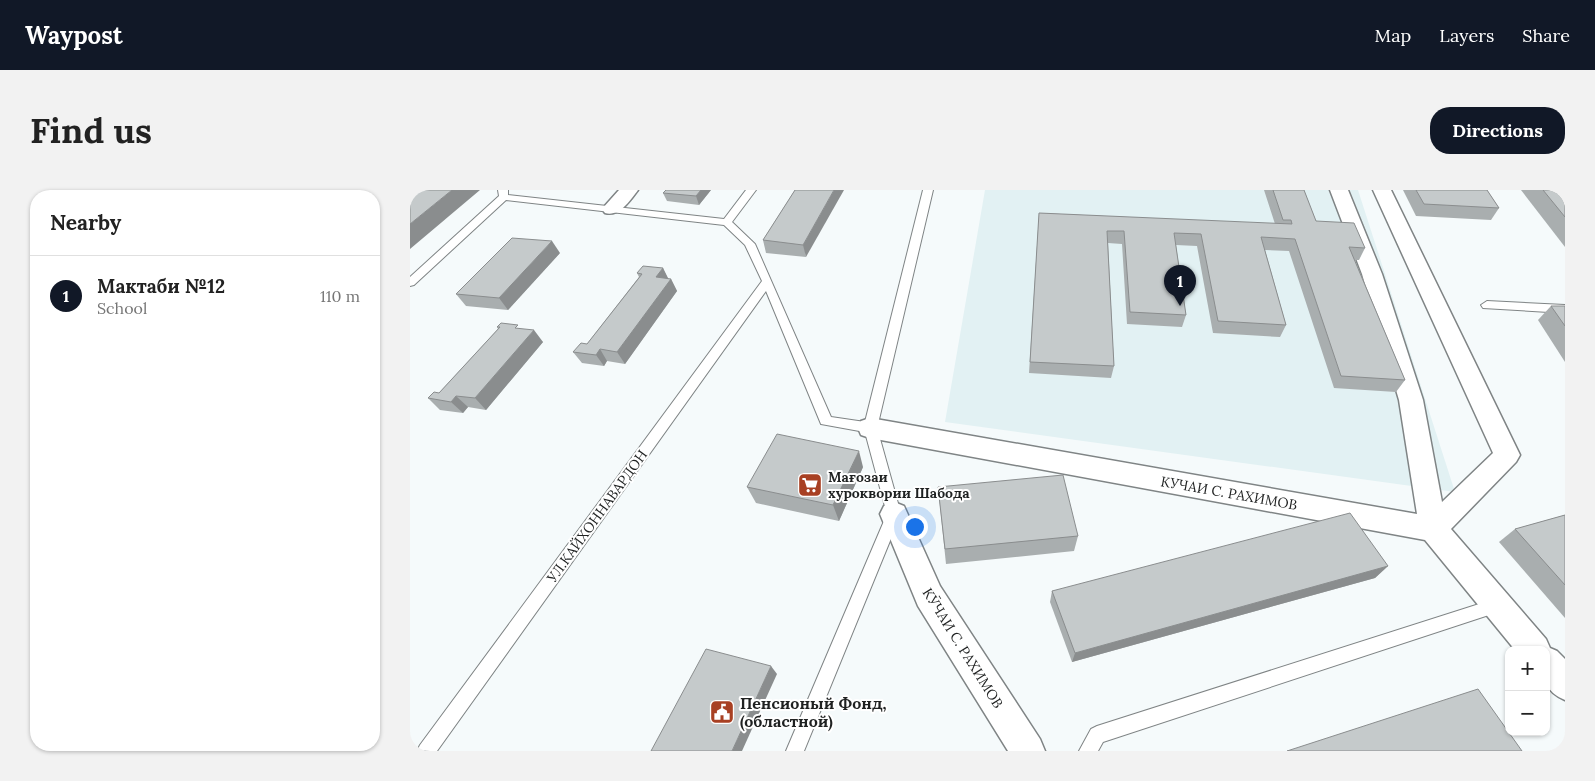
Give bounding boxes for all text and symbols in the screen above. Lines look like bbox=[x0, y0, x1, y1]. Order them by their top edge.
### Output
text: Waypost bbox=[25, 20, 123, 51]
text: Map bbox=[1375, 24, 1411, 47]
text: Layers bbox=[1439, 24, 1494, 47]
text: Share bbox=[1522, 24, 1570, 47]
button: Directions bbox=[1430, 107, 1565, 154]
text: Find us bbox=[30, 108, 152, 153]
text: Nearby bbox=[50, 209, 121, 236]
pin: 1 bbox=[1164, 265, 1196, 306]
text: Мактаби №12 bbox=[97, 274, 225, 298]
text: 1 bbox=[63, 286, 69, 306]
text: 110 m bbox=[320, 286, 360, 306]
text: School bbox=[97, 298, 147, 318]
street label: УЛ.КАЙХОННАВАРДОН bbox=[542, 446, 651, 587]
place label: Мағозаи хуроквории Шабода bbox=[828, 468, 970, 502]
supermarket icon: Мағозаи хуроквории Шабода bbox=[797, 472, 823, 498]
street label: КУЧАИ С. РАХИМОВ bbox=[1159, 472, 1299, 514]
your location bbox=[902, 514, 928, 540]
street label: КӮЧАИ С. РАХИМОВ bbox=[919, 585, 1007, 712]
map controls bbox=[1505, 646, 1550, 736]
button: + bbox=[1505, 646, 1550, 691]
button: − bbox=[1505, 691, 1550, 736]
place label: Пенсионый Фонд, (областной) bbox=[740, 693, 887, 732]
public building icon: Пенсионый Фонд, (областной) bbox=[709, 699, 735, 725]

